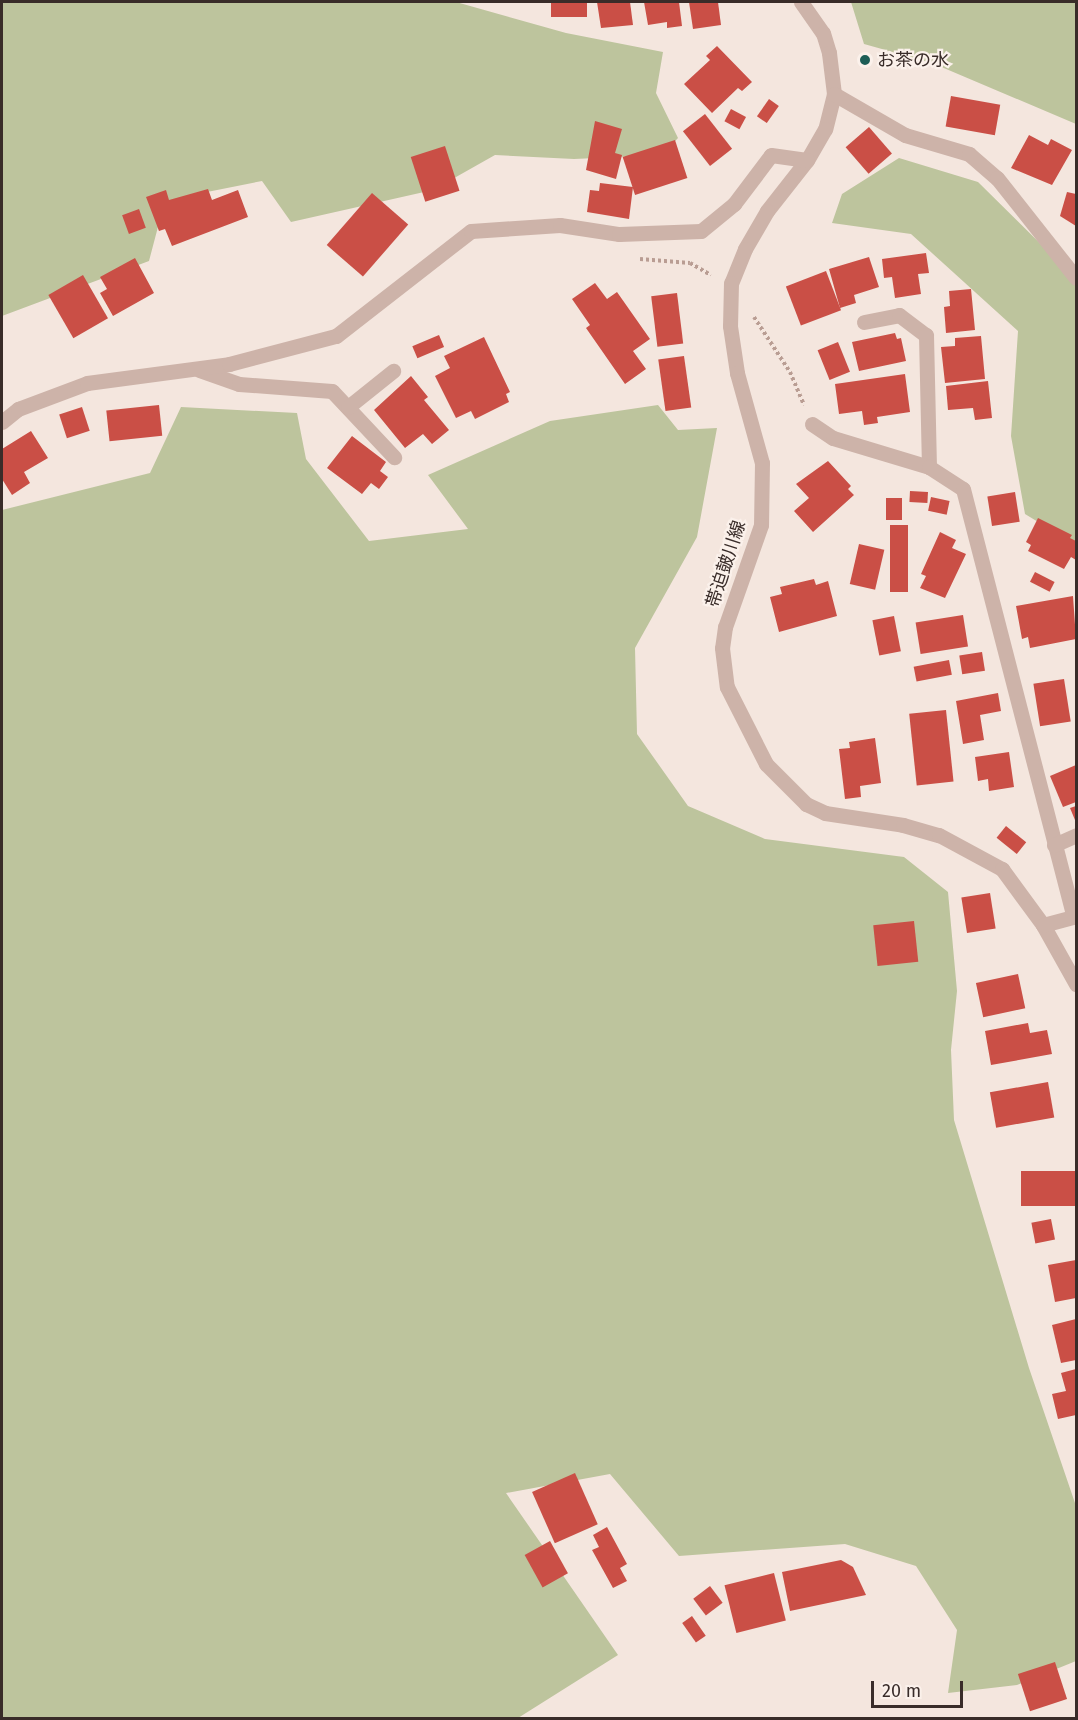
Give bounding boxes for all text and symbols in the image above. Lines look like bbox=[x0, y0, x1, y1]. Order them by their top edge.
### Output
place label: お茶の水 bbox=[877, 49, 949, 71]
marker: お茶の水 bbox=[858, 53, 872, 67]
street label: 帯迫皷川線 bbox=[702, 518, 750, 610]
scale bar bbox=[874, 1669, 966, 1707]
text: 20 m bbox=[882, 1680, 921, 1702]

